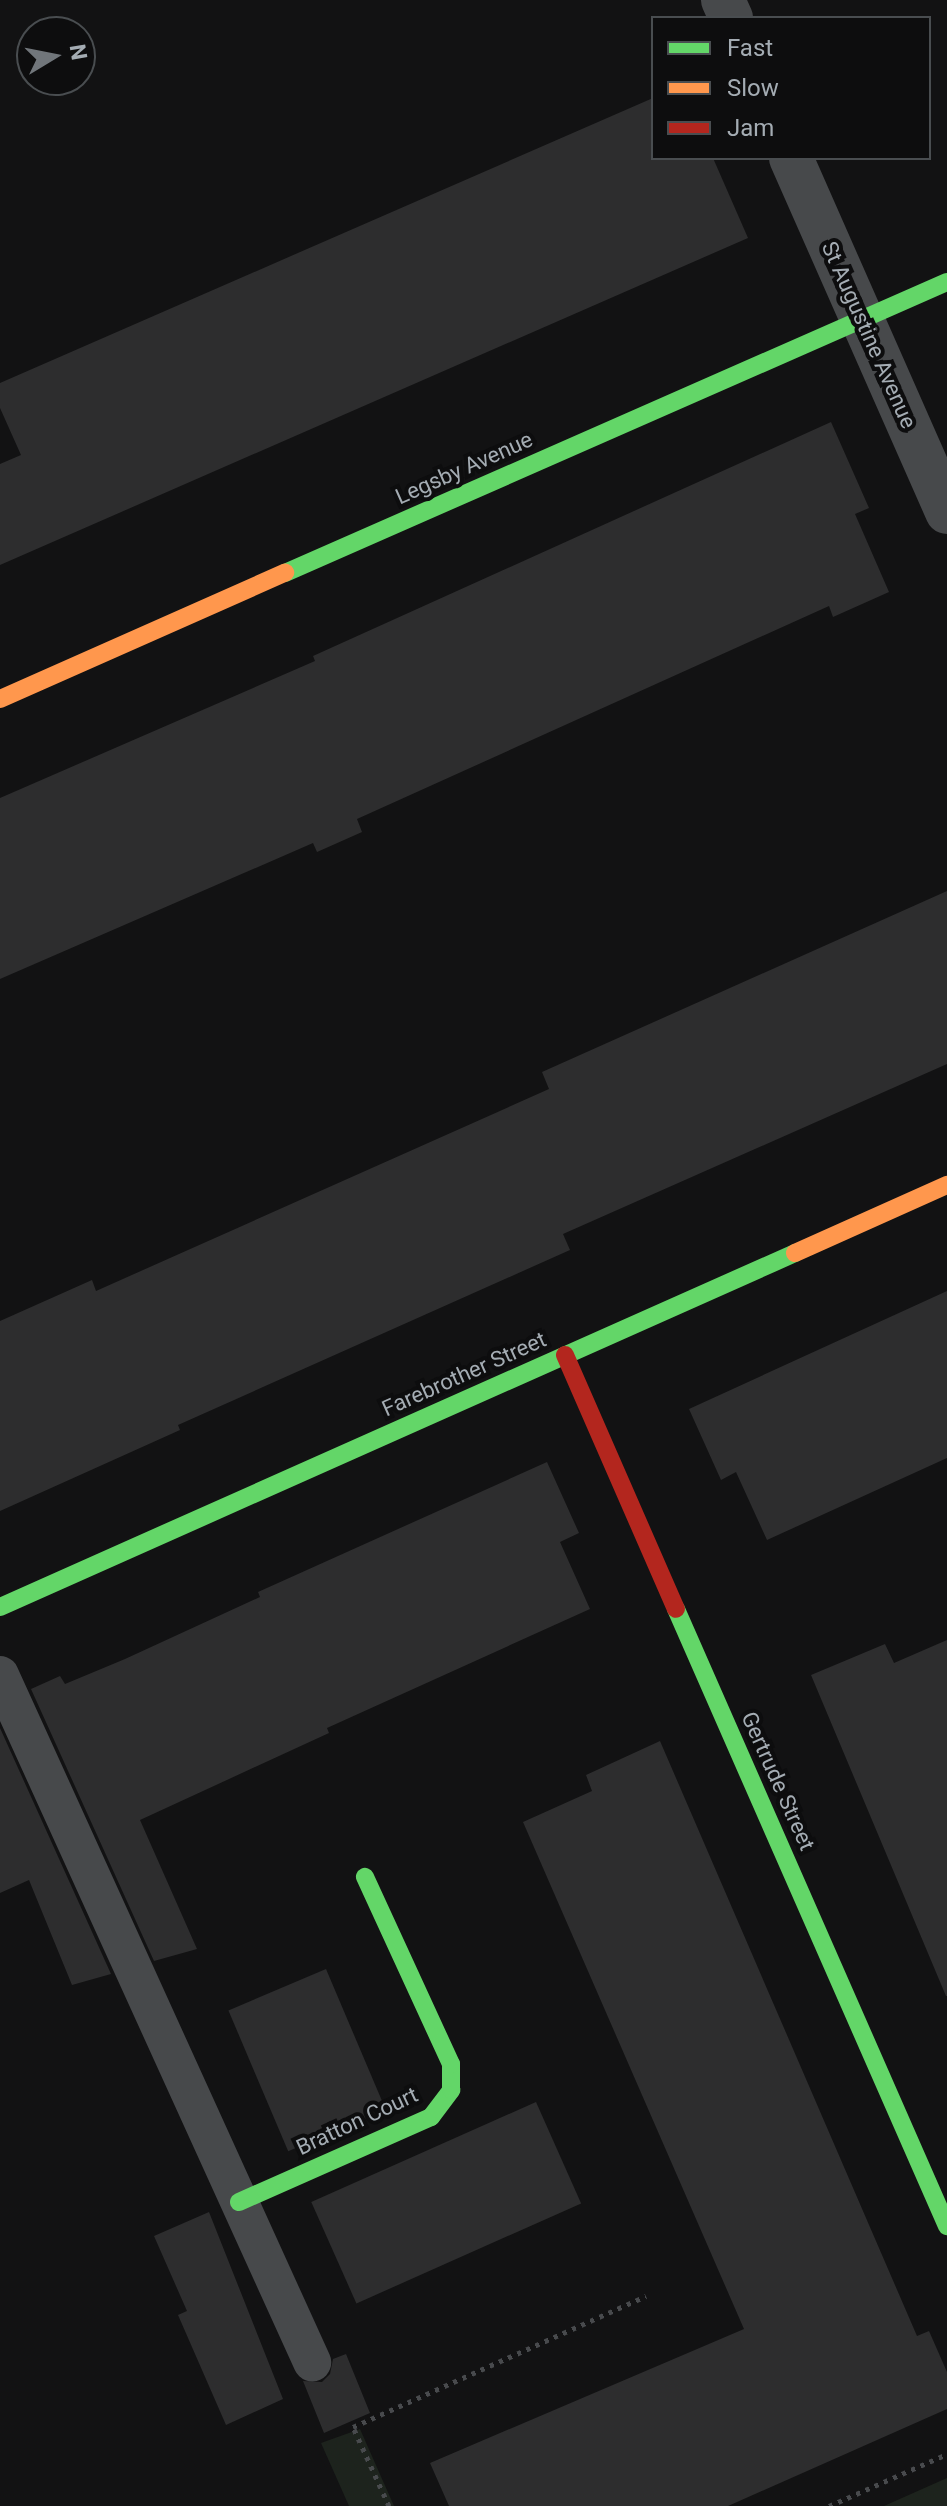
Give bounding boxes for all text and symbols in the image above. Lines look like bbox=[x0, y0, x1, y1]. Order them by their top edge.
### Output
north arrow bbox=[16, 16, 96, 96]
legend bbox=[651, 16, 931, 160]
text: Fast bbox=[727, 34, 773, 62]
text: N bbox=[64, 42, 92, 62]
text: Slow bbox=[727, 74, 779, 102]
text: Jam bbox=[727, 114, 774, 142]
street label: St Augustine Avenue bbox=[816, 238, 922, 432]
street label: Legsby Avenue bbox=[391, 426, 537, 510]
street label: Farebrother Street bbox=[378, 1326, 550, 1422]
street label: Gertrude Street bbox=[736, 1708, 820, 1854]
street label: Bratton Court bbox=[292, 2081, 422, 2161]

